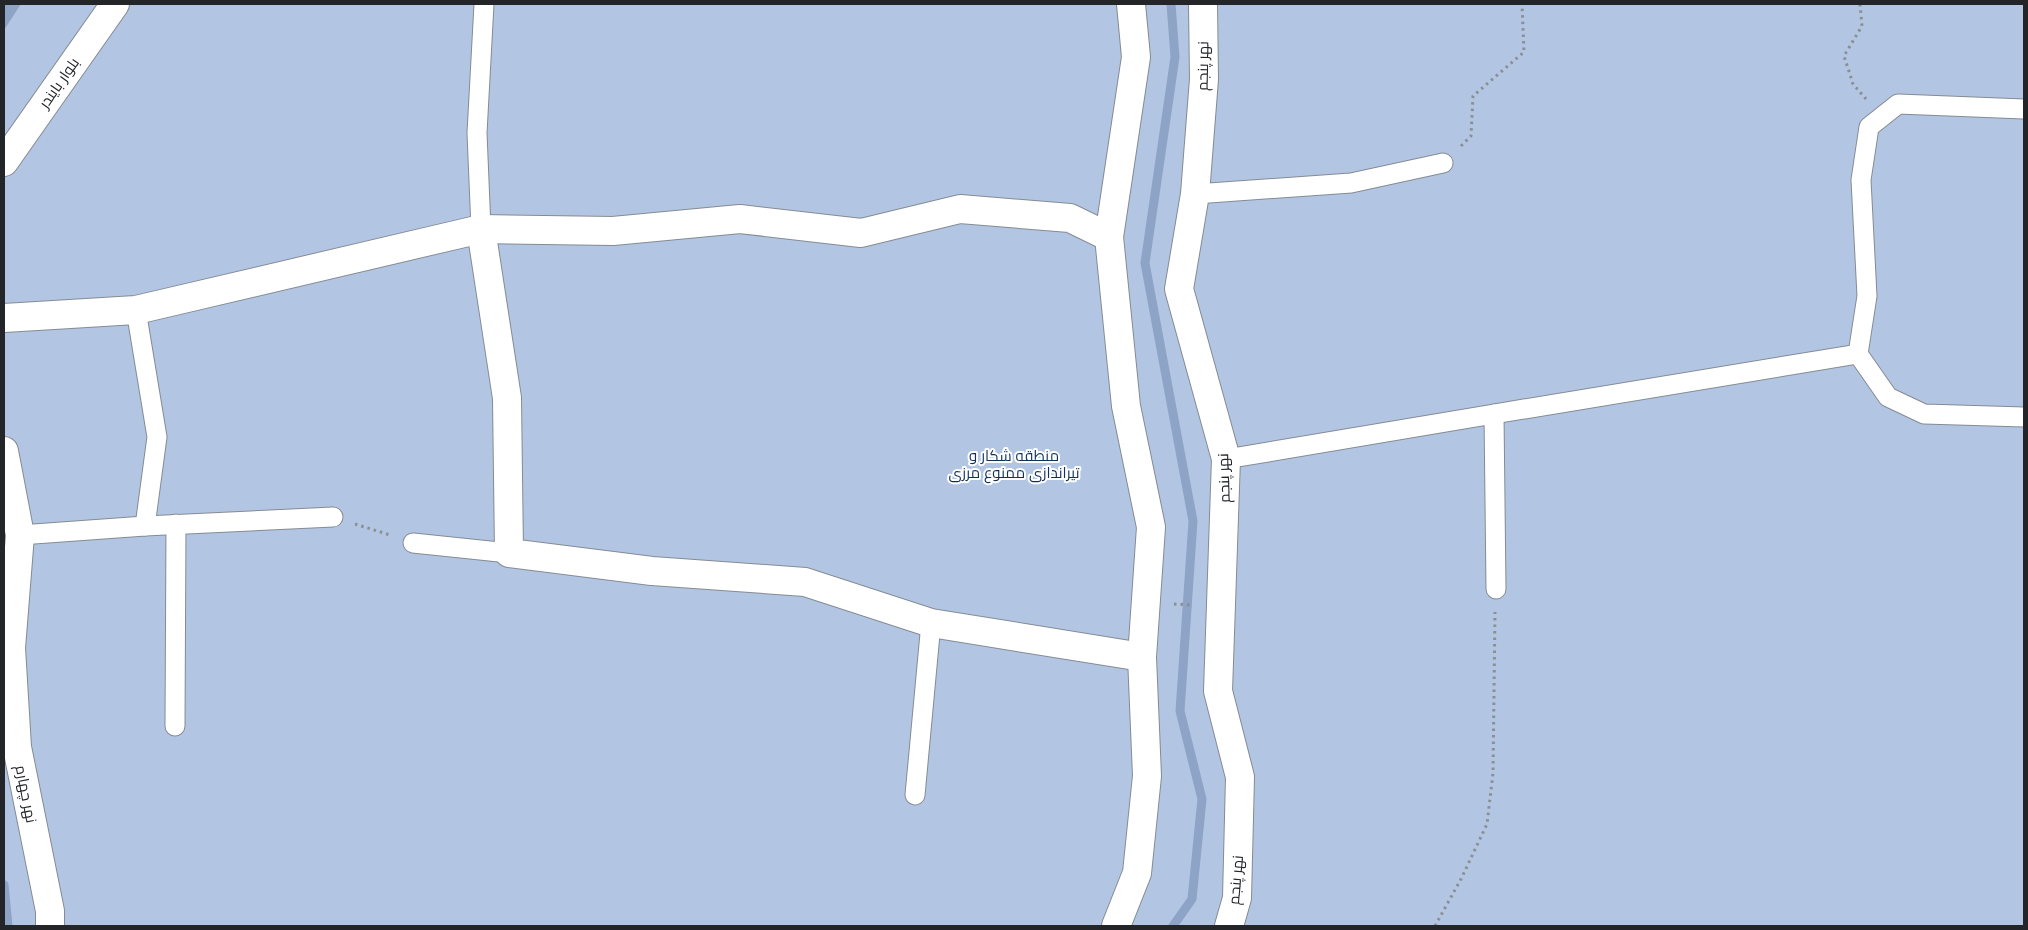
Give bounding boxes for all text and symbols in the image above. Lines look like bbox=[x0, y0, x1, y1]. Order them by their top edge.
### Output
street label: نهر پنجم bbox=[1192, 41, 1213, 91]
street label: بلوار بایندر bbox=[33, 53, 83, 113]
park label: منطقه شکار و تیراندازی ممنوع مرزی bbox=[949, 445, 1079, 484]
street label: نهر پنجم bbox=[1212, 453, 1235, 503]
street label: نهر چهارم bbox=[11, 763, 42, 825]
street label: نهر پنجم bbox=[1223, 854, 1248, 906]

